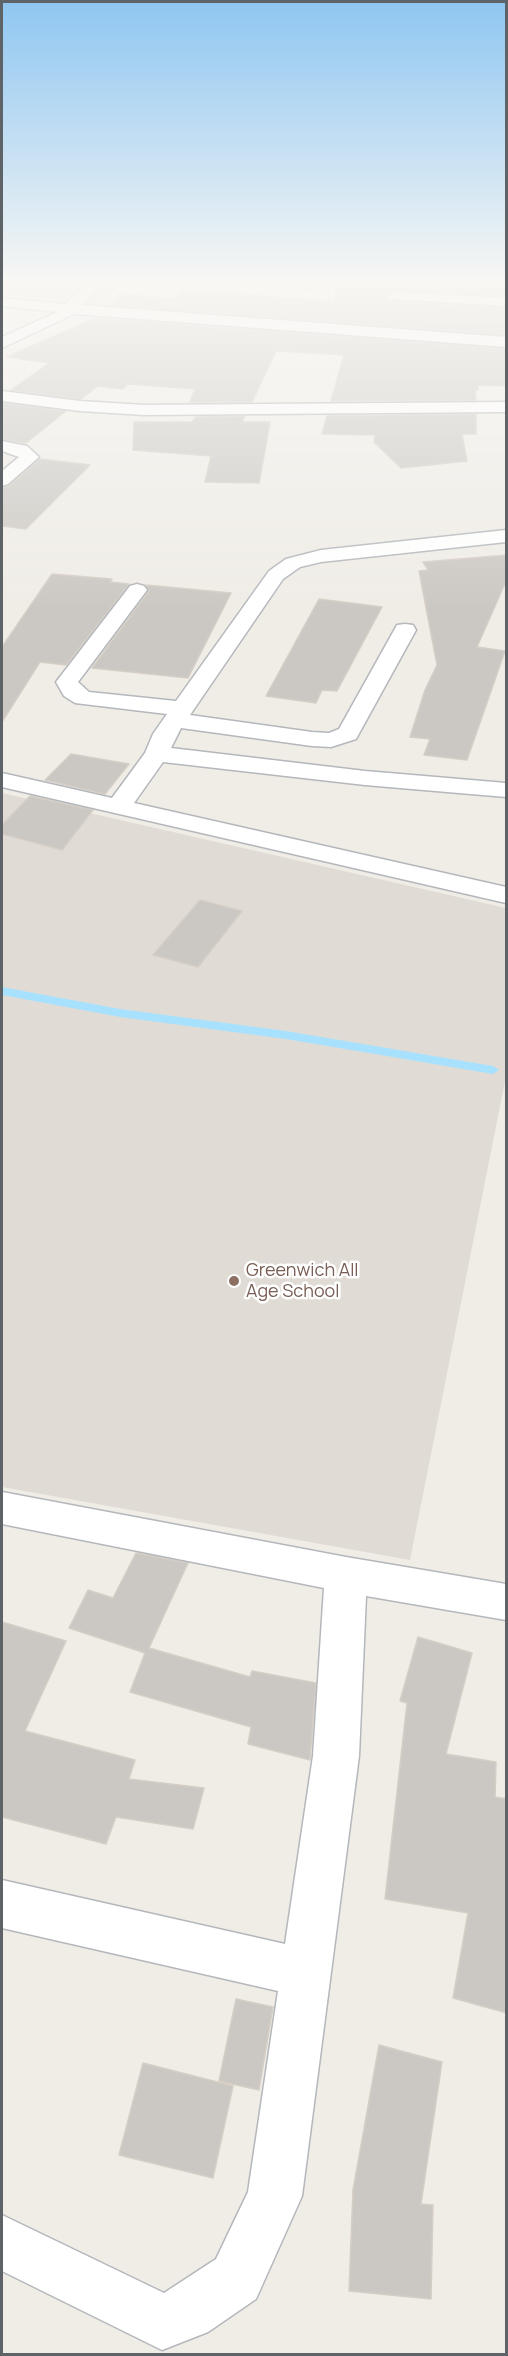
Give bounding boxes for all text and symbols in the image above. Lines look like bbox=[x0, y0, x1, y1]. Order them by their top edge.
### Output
place label: Greenwich All Age School bbox=[246, 1260, 359, 1302]
marker: Greenwich All Age School bbox=[227, 1274, 241, 1288]

